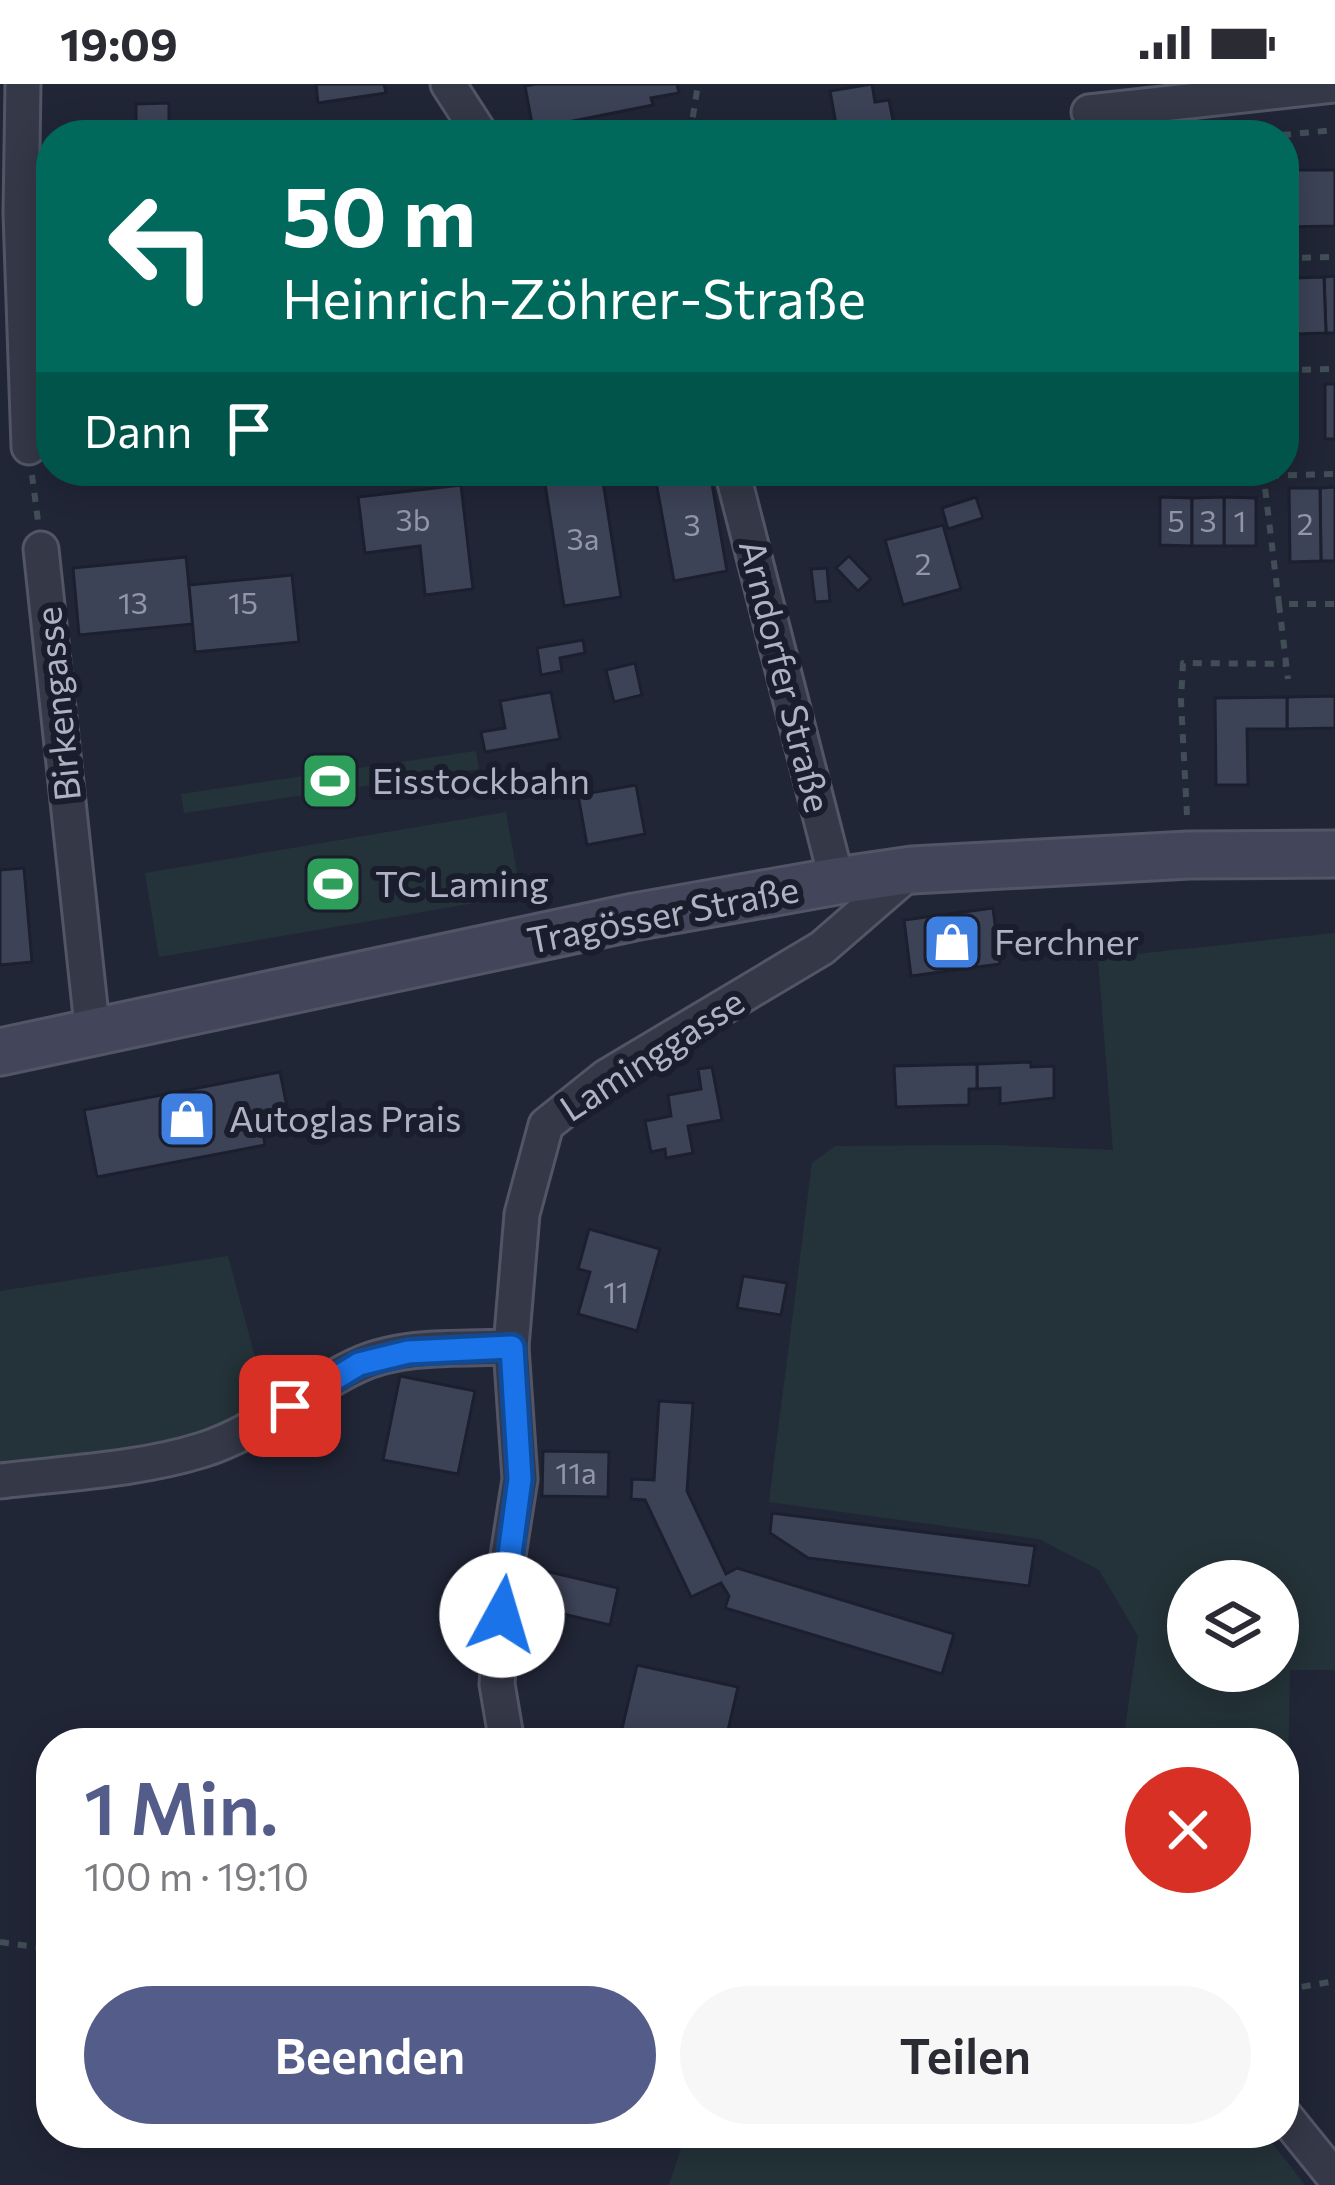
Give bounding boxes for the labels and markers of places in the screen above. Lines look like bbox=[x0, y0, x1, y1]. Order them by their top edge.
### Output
sports icon: Eisstockbahn bbox=[299, 750, 361, 812]
place label: Eisstockbahn bbox=[372, 757, 590, 801]
sports icon: TC Laming bbox=[302, 853, 364, 915]
place label: TC Laming bbox=[375, 860, 549, 904]
shop icon: Ferchner bbox=[921, 911, 983, 973]
place label: Ferchner bbox=[994, 918, 1139, 962]
shop icon: Autoglas Prais bbox=[156, 1088, 218, 1150]
place label: Autoglas Prais bbox=[229, 1095, 461, 1139]
pin bbox=[239, 1355, 341, 1457]

